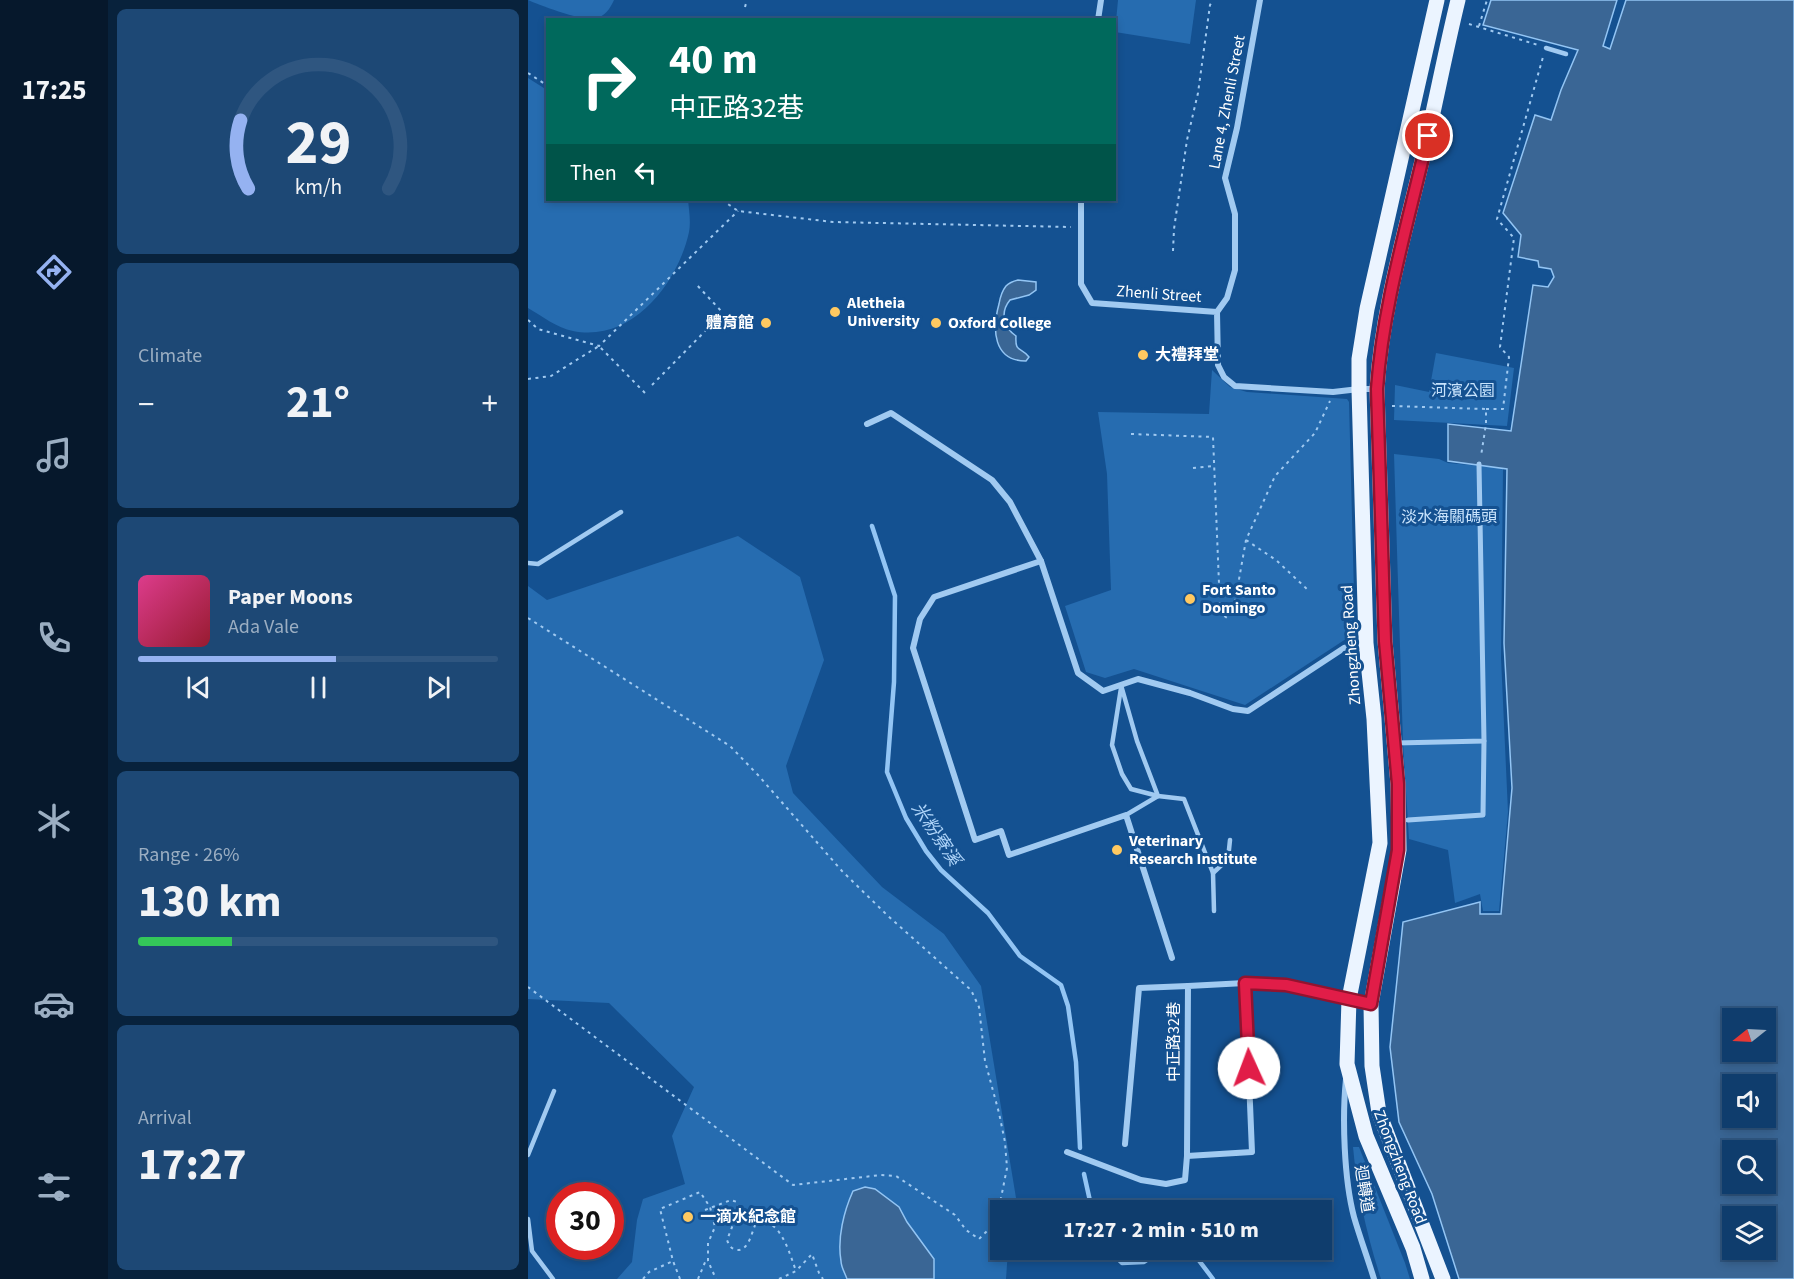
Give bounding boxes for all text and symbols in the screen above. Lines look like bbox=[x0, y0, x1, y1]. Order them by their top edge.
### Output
text: 40 m bbox=[669, 30, 758, 90]
street label: Lane 4, Zhenli Street bbox=[1203, 32, 1251, 171]
icon: right bbox=[570, 42, 648, 120]
text: 17:25 bbox=[21, 71, 87, 110]
text: 中正路32巷 bbox=[669, 89, 804, 128]
text: 29 bbox=[285, 99, 351, 188]
pin bbox=[1402, 110, 1453, 161]
icon: arrive bbox=[1411, 119, 1444, 152]
icon: left bbox=[629, 156, 662, 189]
text: Then bbox=[570, 157, 617, 189]
text: km/h bbox=[294, 172, 342, 203]
icon: directions bbox=[33, 251, 75, 293]
street label: Zhenli Street bbox=[1116, 280, 1203, 308]
place label: Aletheia University bbox=[846, 292, 921, 332]
marker: Aletheia University bbox=[828, 305, 842, 319]
place label: 體育館 bbox=[706, 312, 754, 334]
place label: Oxford College bbox=[948, 312, 1052, 334]
marker: 體育館 bbox=[759, 316, 773, 330]
marker: Oxford College bbox=[929, 316, 943, 330]
text: Climate bbox=[138, 342, 202, 370]
place label: 大禮拜堂 bbox=[1155, 344, 1219, 366]
marker: 大禮拜堂 bbox=[1136, 348, 1150, 362]
text: 21° bbox=[286, 371, 350, 435]
park label: 河濱公園 bbox=[1431, 380, 1495, 402]
text: − bbox=[138, 381, 154, 428]
text: + bbox=[482, 381, 498, 428]
icon: music bbox=[33, 434, 75, 476]
park label: 淡水海關碼頭 bbox=[1401, 506, 1497, 528]
place label: Fort Santo Domingo bbox=[1202, 579, 1276, 619]
text: Paper Moons bbox=[228, 581, 353, 613]
street label: Zhongzheng Road bbox=[1336, 584, 1366, 706]
marker: Fort Santo Domingo bbox=[1183, 592, 1197, 606]
text: Ada Vale bbox=[228, 613, 299, 641]
icon: phone bbox=[33, 617, 75, 659]
icon: previous bbox=[182, 671, 215, 704]
icon: pause bbox=[302, 671, 335, 704]
icon: next bbox=[422, 671, 455, 704]
water label: 米粉寮溪 bbox=[906, 797, 968, 873]
icon: climate bbox=[33, 800, 75, 842]
place label: Veterinary Research Institute bbox=[1128, 830, 1257, 870]
text: Range · 26% bbox=[138, 841, 239, 869]
marker: Veterinary Research Institute bbox=[1110, 843, 1124, 857]
text: 130 km bbox=[138, 870, 282, 934]
icon: car bbox=[33, 983, 75, 1025]
street label: 中正路32巷 bbox=[1163, 1002, 1185, 1082]
north arrow bbox=[1722, 1008, 1776, 1062]
map controls bbox=[1722, 1008, 1776, 1260]
position arrow bbox=[1217, 1036, 1281, 1100]
button: sound bbox=[1722, 1074, 1776, 1128]
text: Arrival bbox=[138, 1104, 192, 1132]
street label: Zhongzheng Road bbox=[1368, 1107, 1432, 1227]
text: 17:27 bbox=[138, 1133, 247, 1197]
button: search bbox=[1722, 1140, 1776, 1194]
street label: 迴轉道 bbox=[1349, 1164, 1379, 1214]
icon: filters bbox=[33, 1166, 75, 1208]
speed limit sign: 30 bbox=[546, 1182, 624, 1260]
place label: 一滴水紀念館 bbox=[700, 1206, 796, 1228]
button: layers bbox=[1722, 1206, 1776, 1260]
marker: 一滴水紀念館 bbox=[681, 1210, 695, 1224]
text: 17:27 · 2 min · 510 m bbox=[1063, 1214, 1259, 1246]

